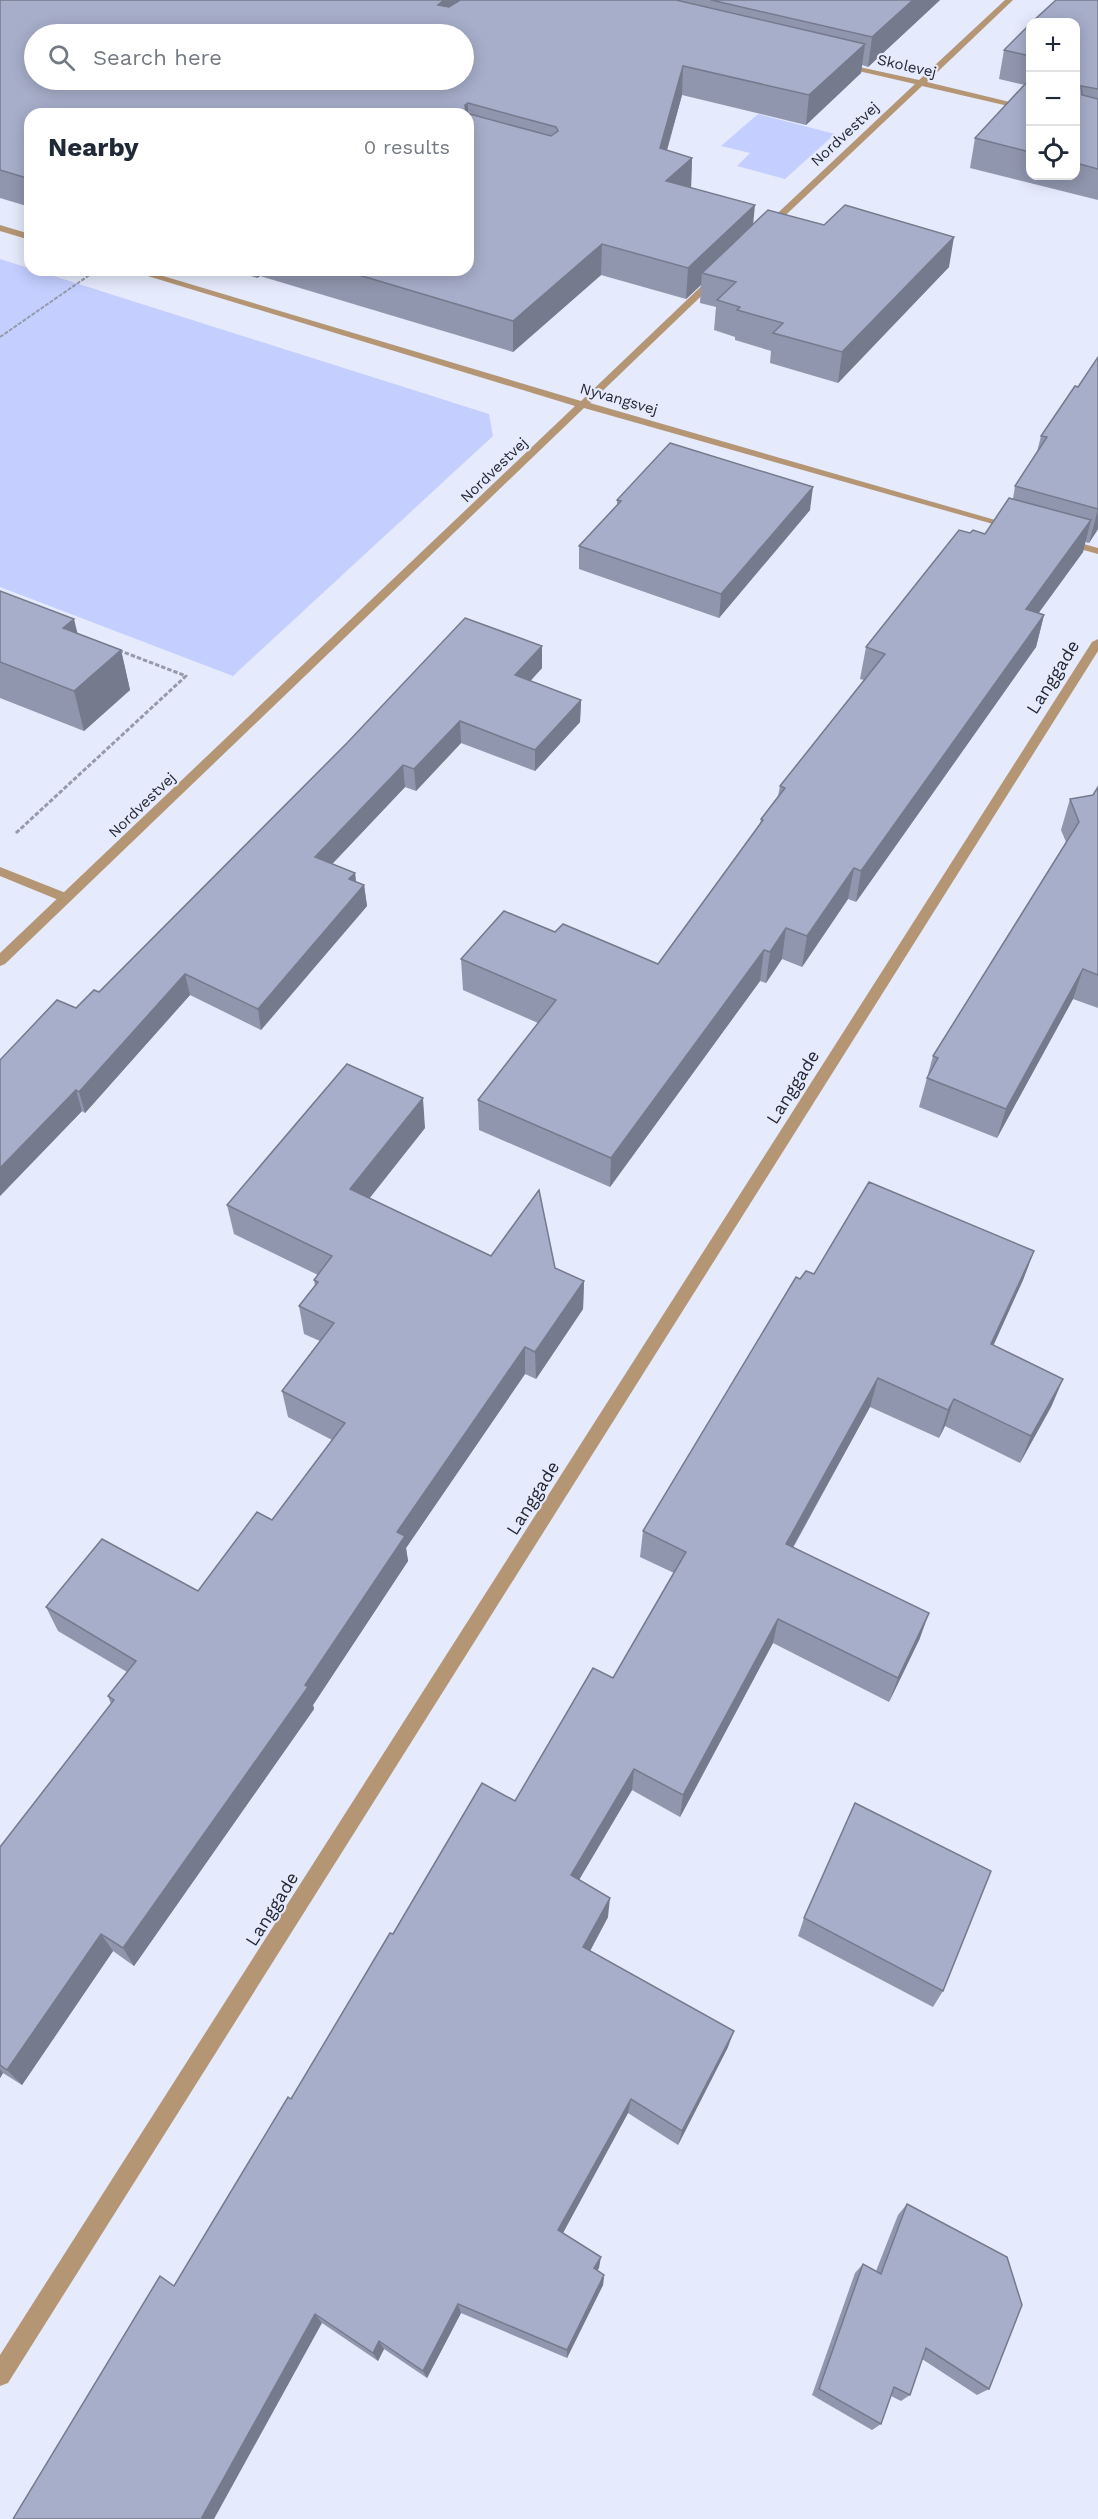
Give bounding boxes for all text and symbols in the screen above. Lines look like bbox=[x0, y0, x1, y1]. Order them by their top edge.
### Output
map controls bbox=[1026, 18, 1080, 180]
button: + bbox=[1026, 18, 1080, 72]
search box bbox=[24, 24, 474, 90]
icon: search bbox=[45, 41, 78, 74]
text: Search here bbox=[93, 45, 222, 70]
street label: Skolevej bbox=[876, 50, 938, 82]
button: − bbox=[1026, 72, 1080, 126]
street label: Nordvestvej bbox=[807, 98, 883, 170]
button: locate bbox=[1026, 126, 1080, 180]
text: Nearby bbox=[48, 132, 139, 162]
text: 0 results bbox=[364, 135, 450, 159]
street label: Nyvangsvej bbox=[578, 379, 660, 419]
street label: Nordvestvej bbox=[457, 434, 531, 506]
street label: Langgade bbox=[1022, 636, 1084, 718]
street label: Nordvestvej bbox=[105, 769, 179, 841]
street label: Langgade bbox=[762, 1046, 824, 1128]
street label: Langgade bbox=[502, 1457, 564, 1539]
street label: Langgade bbox=[241, 1868, 303, 1950]

